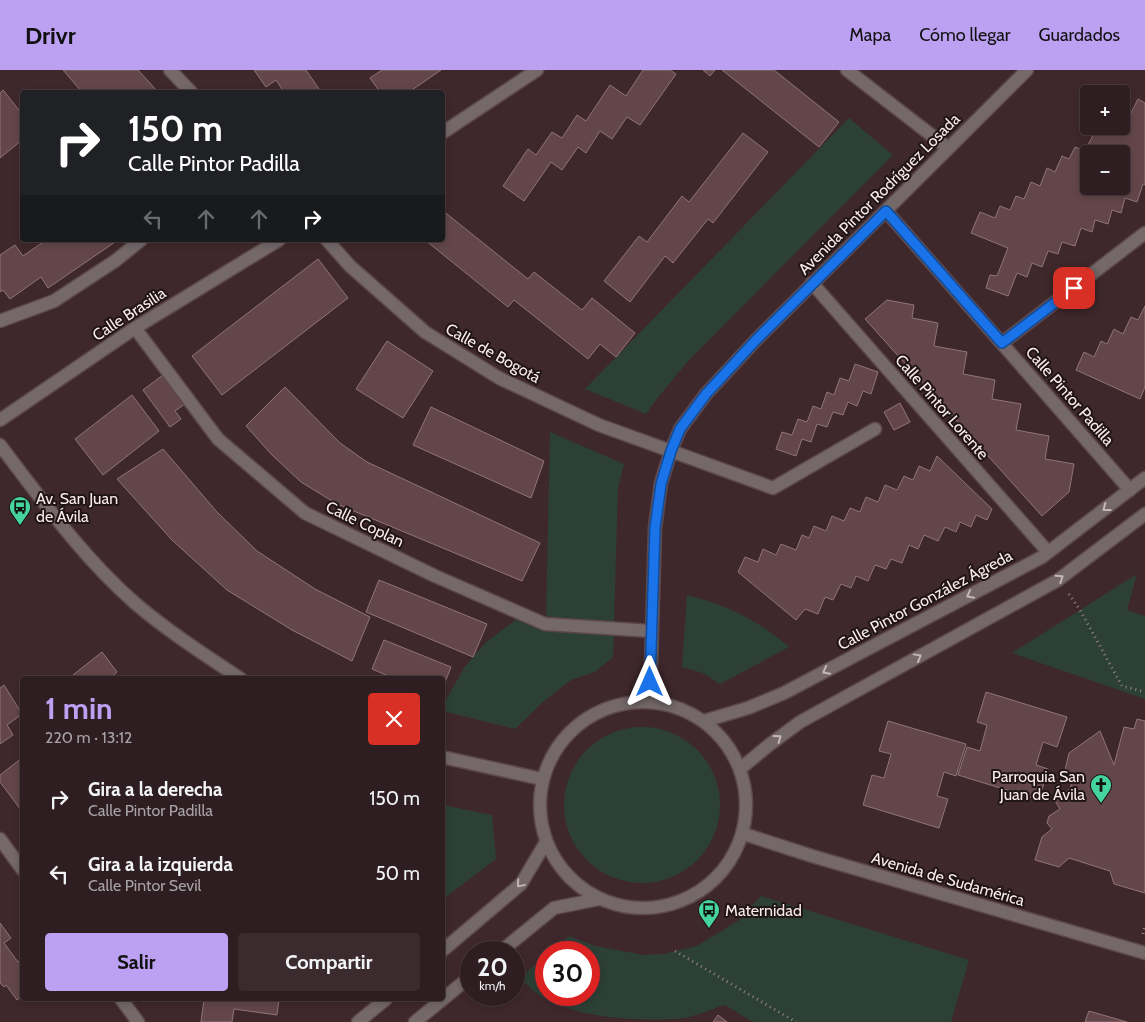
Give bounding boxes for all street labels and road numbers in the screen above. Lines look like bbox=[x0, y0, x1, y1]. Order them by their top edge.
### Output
street label: Avenida Pintor Rodríguez Losada bbox=[794, 109, 964, 279]
street label: Calle Brasilia bbox=[89, 283, 170, 345]
street label: Calle de Bogotá bbox=[442, 319, 544, 387]
street label: Calle Pintor Padilla bbox=[1022, 343, 1118, 450]
street label: Calle Pintor Lorente bbox=[891, 351, 993, 463]
street label: Calle Coplan bbox=[323, 497, 407, 551]
street label: Calle Pintor González Ágreda bbox=[835, 546, 1016, 654]
street label: Avenida de Sudamérica bbox=[869, 848, 1027, 910]

